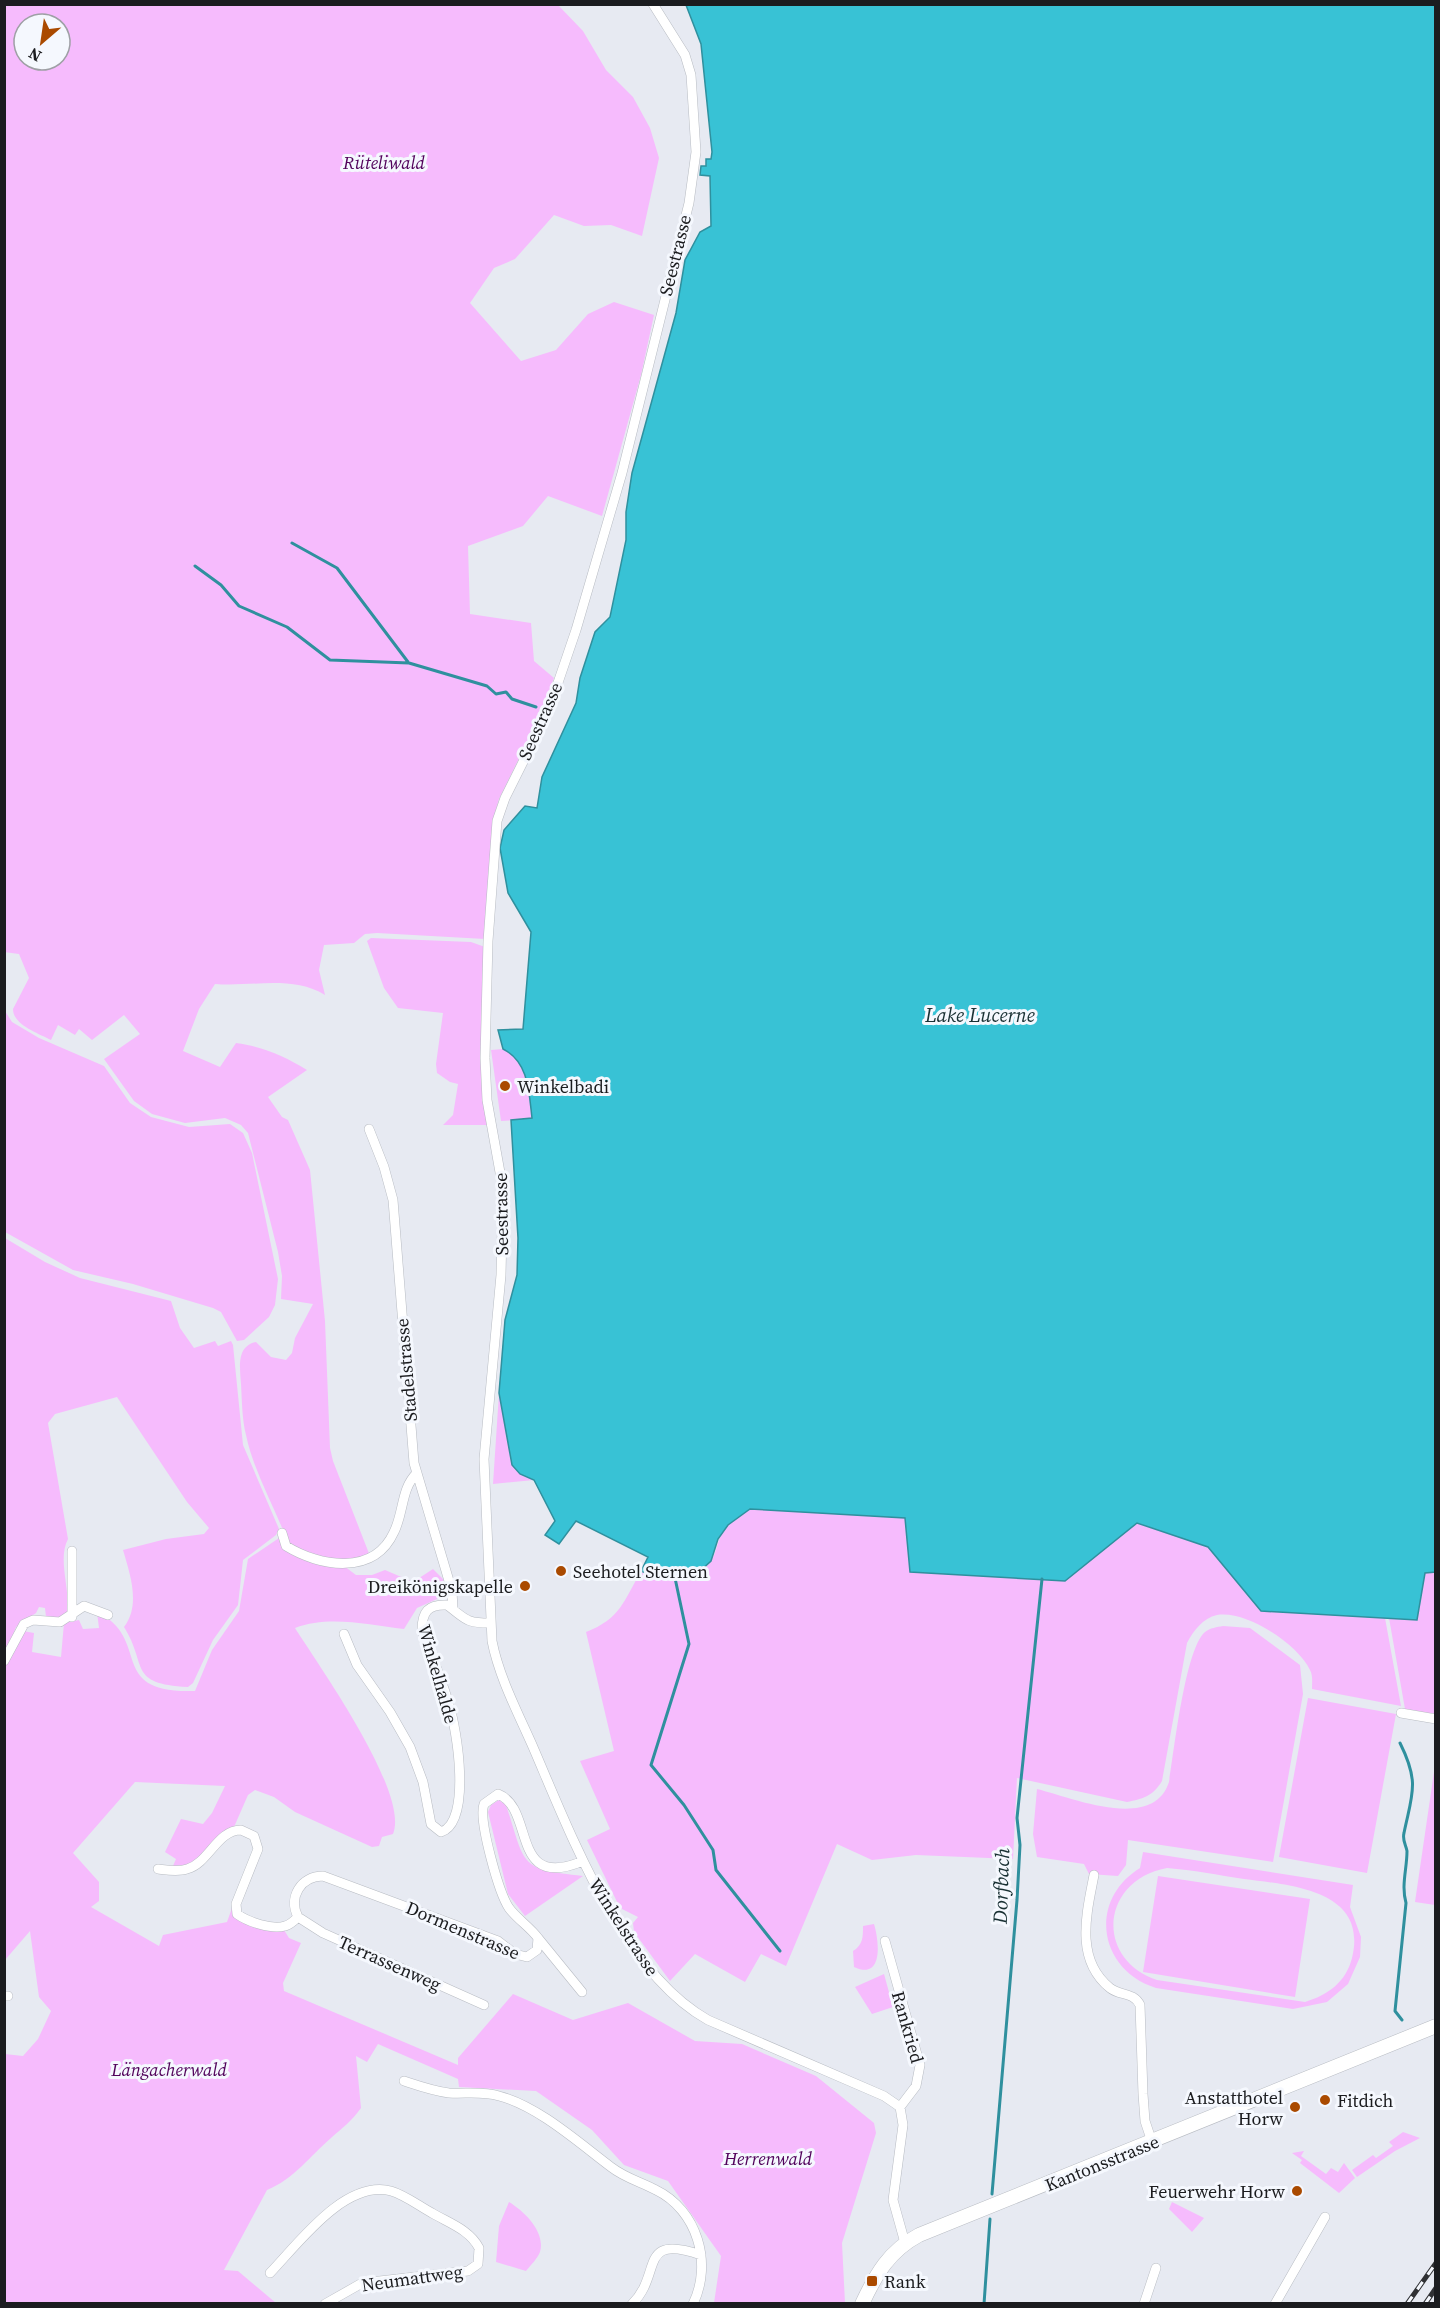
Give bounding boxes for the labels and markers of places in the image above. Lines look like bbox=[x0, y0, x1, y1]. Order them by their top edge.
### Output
place label: Winkelbadi bbox=[517, 1074, 609, 1099]
marker: Winkelbadi bbox=[498, 1079, 512, 1093]
place label: Seehotel Sternen bbox=[573, 1559, 708, 1584]
marker: Seehotel Sternen bbox=[554, 1564, 568, 1578]
place label: Dreikönigskapelle bbox=[368, 1574, 513, 1599]
marker: Dreikönigskapelle bbox=[518, 1579, 532, 1593]
place label: Anstatthotel Horw bbox=[1185, 2085, 1283, 2131]
place label: Fitdich bbox=[1337, 2088, 1394, 2113]
marker: Fitdich bbox=[1318, 2093, 1332, 2107]
marker: Anstatthotel Horw bbox=[1288, 2100, 1302, 2114]
place label: Feuerwehr Horw bbox=[1149, 2179, 1285, 2204]
marker: Feuerwehr Horw bbox=[1290, 2184, 1304, 2198]
place label: Rank bbox=[884, 2269, 926, 2294]
marker: Rank bbox=[865, 2274, 879, 2288]

